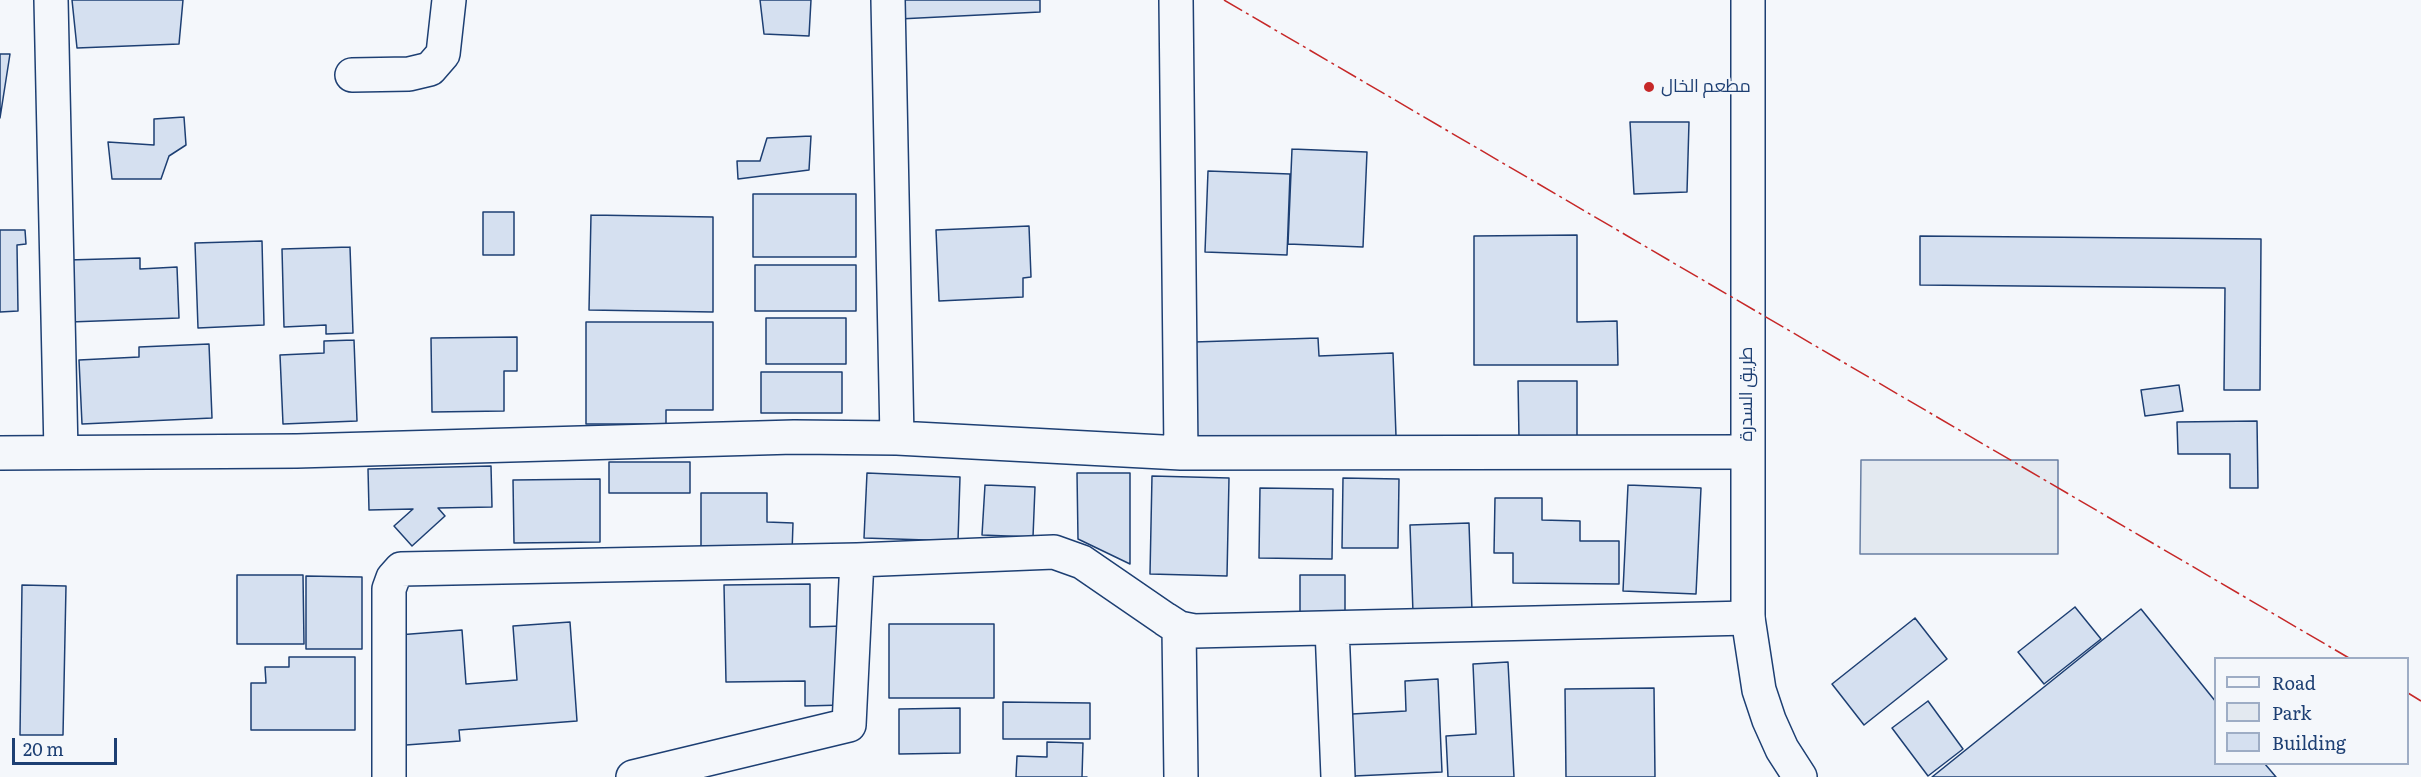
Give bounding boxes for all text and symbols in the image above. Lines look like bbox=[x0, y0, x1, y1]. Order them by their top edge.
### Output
place label: مطعم الخال bbox=[1661, 76, 1751, 98]
marker: مطعم الخال bbox=[1642, 80, 1656, 94]
street label: طريق السدرة bbox=[1736, 347, 1758, 441]
legend bbox=[2214, 657, 2409, 765]
text: Road bbox=[2272, 669, 2316, 696]
text: Park bbox=[2272, 699, 2311, 726]
scale bar bbox=[15, 726, 120, 764]
text: Building bbox=[2272, 729, 2346, 756]
text: 20 m bbox=[23, 735, 64, 762]

